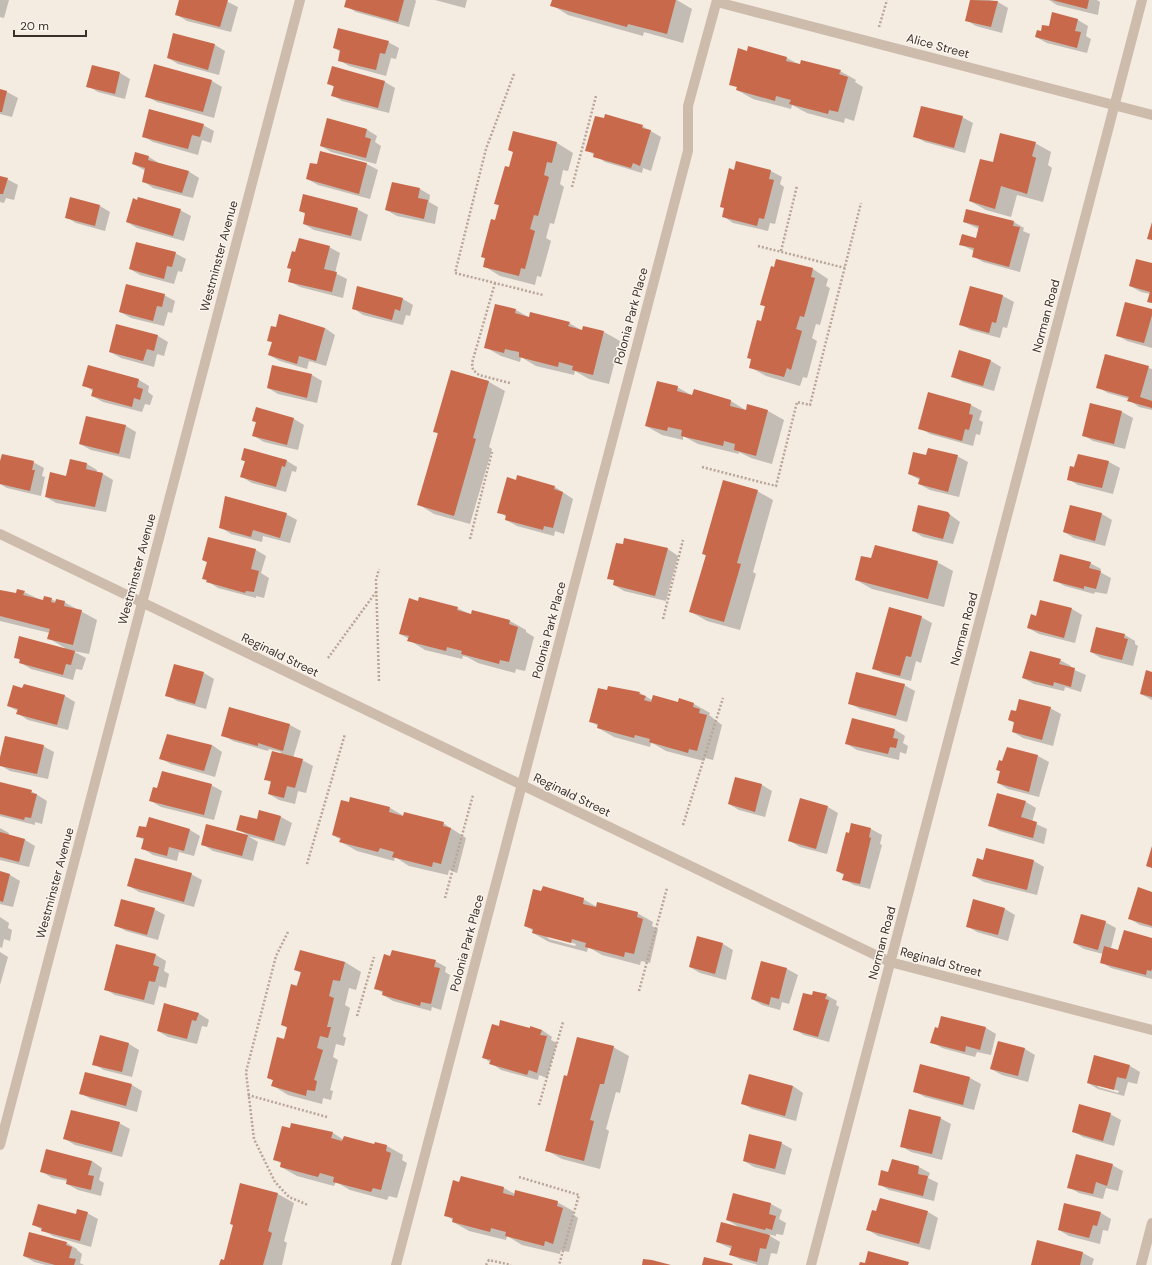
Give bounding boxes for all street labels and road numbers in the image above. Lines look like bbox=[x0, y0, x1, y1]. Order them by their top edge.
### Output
street label: Alice Street bbox=[905, 30, 971, 62]
street label: Westminster Avenue bbox=[196, 199, 242, 313]
street label: Polonia Park Place bbox=[610, 266, 652, 366]
street label: Norman Road bbox=[1029, 278, 1063, 354]
street label: Westminster Avenue bbox=[114, 512, 160, 626]
street label: Polonia Park Place bbox=[528, 580, 570, 680]
street label: Norman Road bbox=[947, 591, 981, 667]
street label: Reginald Street bbox=[239, 629, 321, 681]
street label: Reginald Street bbox=[531, 769, 613, 821]
street label: Westminster Avenue bbox=[32, 826, 78, 940]
street label: Polonia Park Place bbox=[446, 893, 488, 993]
street label: Norman Road bbox=[865, 905, 899, 981]
street label: Reginald Street bbox=[898, 943, 984, 981]

